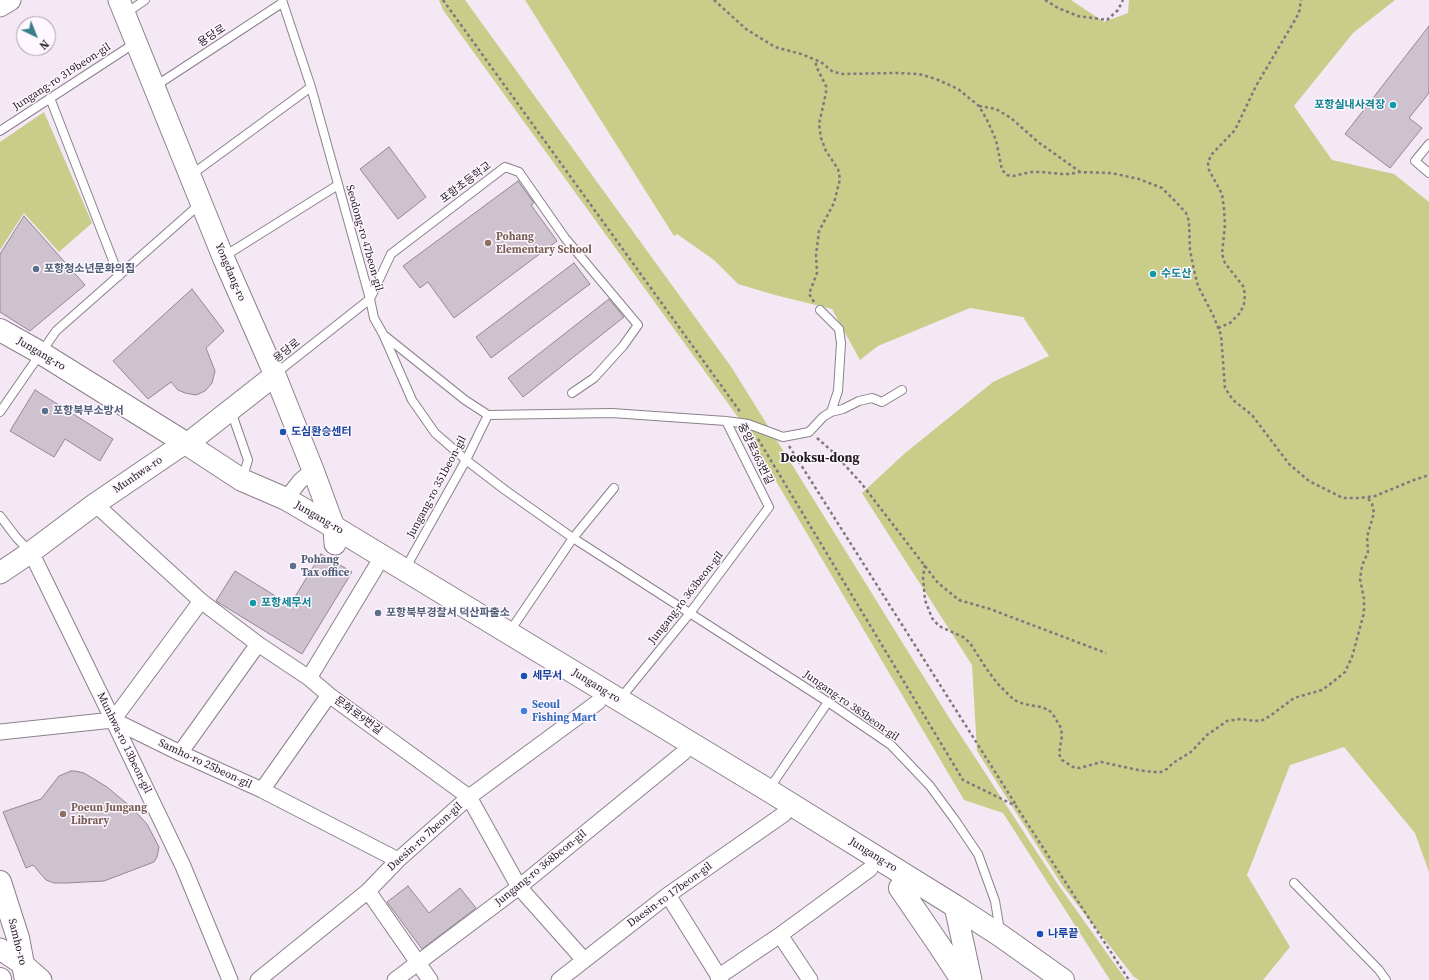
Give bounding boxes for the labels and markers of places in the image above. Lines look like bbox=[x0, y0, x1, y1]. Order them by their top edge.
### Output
place label: 포항실내사격장 bbox=[1314, 98, 1385, 112]
marker: 포항실내사격장 bbox=[1388, 100, 1398, 110]
place label: Pohang Elementary School bbox=[496, 230, 592, 256]
marker: Pohang Elementary School bbox=[483, 238, 493, 248]
place label: 포항청소년문화의집 bbox=[44, 262, 135, 276]
marker: 포항청소년문화의집 bbox=[31, 264, 41, 274]
place label: 수도산 bbox=[1161, 267, 1191, 281]
marker: 수도산 bbox=[1148, 269, 1158, 279]
place label: 포항북부소방서 bbox=[53, 404, 124, 418]
marker: 포항북부소방서 bbox=[40, 406, 50, 416]
place label: 도심환승센터 bbox=[291, 425, 352, 439]
marker: 도심환승센터 bbox=[278, 427, 288, 437]
place label: Pohang Tax office bbox=[301, 553, 349, 579]
marker: Pohang Tax office bbox=[288, 561, 298, 571]
place label: 포항세무서 bbox=[261, 596, 312, 610]
marker: 포항세무서 bbox=[248, 598, 258, 608]
place label: 포항북부경찰서 덕산파출소 bbox=[386, 606, 510, 620]
marker: 포항북부경찰서 덕산파출소 bbox=[373, 608, 383, 618]
place label: 세무서 bbox=[532, 669, 562, 683]
marker: 세무서 bbox=[519, 671, 529, 681]
place label: Seoul Fishing Mart bbox=[532, 698, 596, 724]
marker: Seoul Fishing Mart bbox=[519, 706, 529, 716]
place label: Poeun Jungang Library bbox=[71, 801, 147, 827]
marker: Poeun Jungang Library bbox=[58, 809, 68, 819]
place label: 나루끝 bbox=[1048, 927, 1078, 941]
marker: 나루끝 bbox=[1035, 929, 1045, 939]

